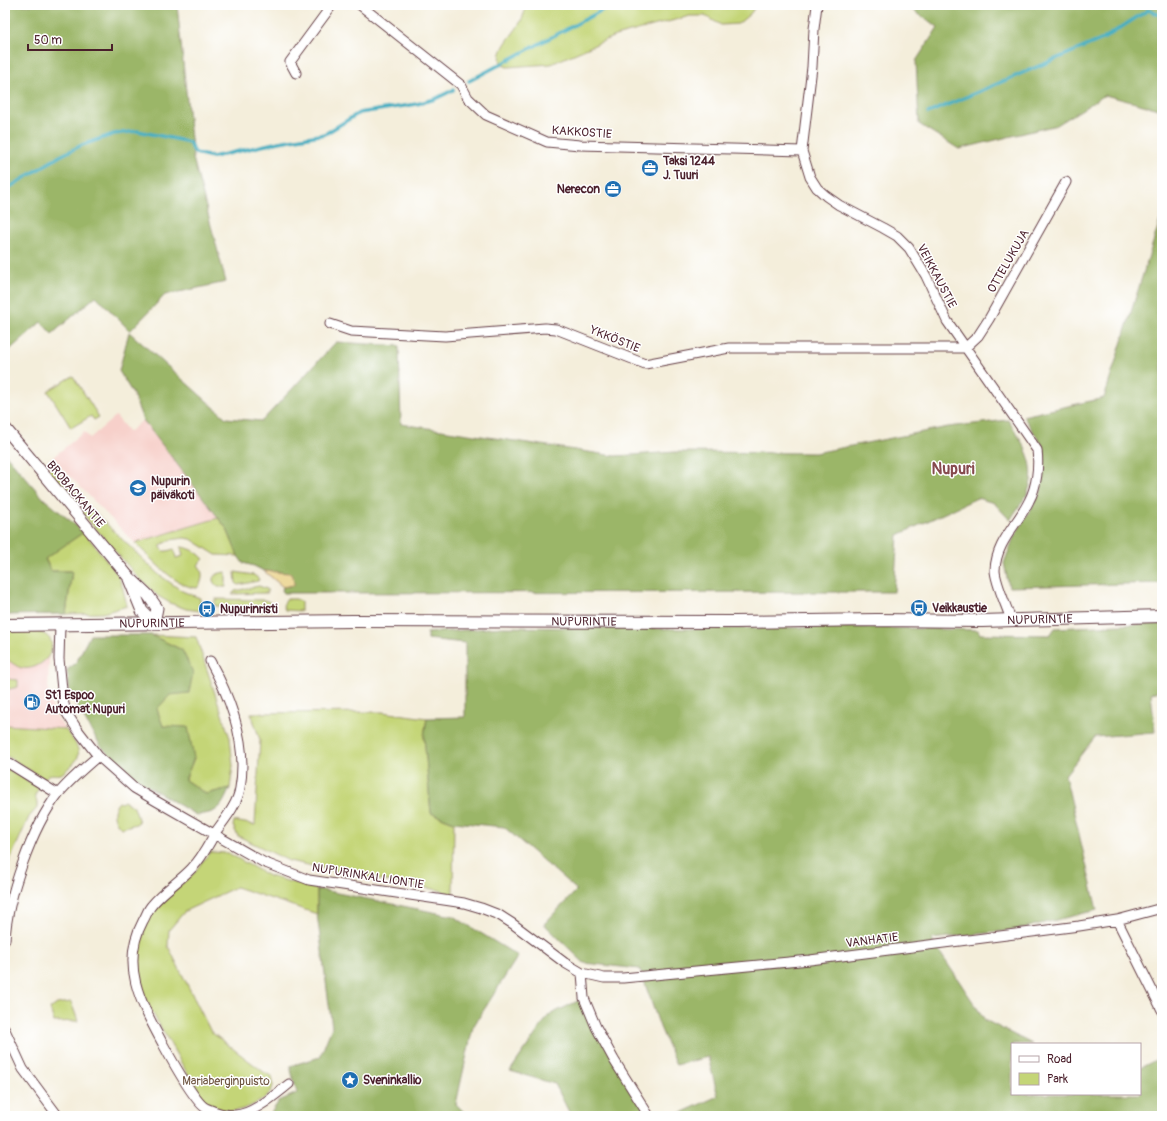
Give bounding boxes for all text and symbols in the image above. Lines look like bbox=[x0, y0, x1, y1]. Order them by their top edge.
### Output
scale bar bbox=[28, 26, 112, 52]
text: 50 m bbox=[34, 33, 62, 48]
street label: KAKKOSTIE bbox=[551, 123, 613, 142]
place label: Taksi 1244 J. Tuuri bbox=[662, 154, 715, 183]
office icon: Taksi 1244 J. Tuuri bbox=[640, 158, 660, 178]
office icon: Nerecon bbox=[603, 179, 623, 199]
place label: Nerecon bbox=[557, 182, 600, 197]
street label: OTTELUKUJA bbox=[984, 227, 1033, 296]
street label: VEIKKAUSTIE bbox=[913, 242, 960, 311]
street label: YKKÖSTIE bbox=[587, 321, 642, 356]
street label: BROBACKANTIE bbox=[43, 458, 108, 531]
district label: Nupuri bbox=[931, 459, 975, 479]
place label: Nupurin päiväkoti bbox=[151, 474, 194, 503]
school or university icon: Nupurin päiväkoti bbox=[128, 478, 148, 498]
bus stop icon: Veikkaustie bbox=[909, 598, 929, 618]
bus stop icon: Nupurinristi bbox=[197, 599, 217, 619]
place label: Veikkaustie bbox=[932, 601, 988, 616]
place label: Nupurinristi bbox=[220, 602, 278, 617]
street label: NUPURINTIE bbox=[1007, 611, 1073, 628]
street label: NUPURINTIE bbox=[551, 615, 617, 630]
street label: NUPURINTIE bbox=[119, 616, 185, 632]
place label: St1 Espoo Automat Nupuri bbox=[45, 688, 125, 717]
fuel station icon: St1 Espoo Automat Nupuri bbox=[22, 692, 42, 712]
street label: NUPURINKALLIONTIE bbox=[311, 860, 425, 893]
street label: VANHATIE bbox=[845, 930, 899, 951]
legend bbox=[1011, 1043, 1141, 1095]
text: Road bbox=[1047, 1052, 1072, 1067]
place icon: Sveninkallio bbox=[340, 1070, 360, 1090]
text: Park bbox=[1047, 1072, 1068, 1087]
place label: Sveninkallio bbox=[363, 1073, 422, 1088]
park label: Mariaberginpuisto bbox=[182, 1074, 270, 1089]

